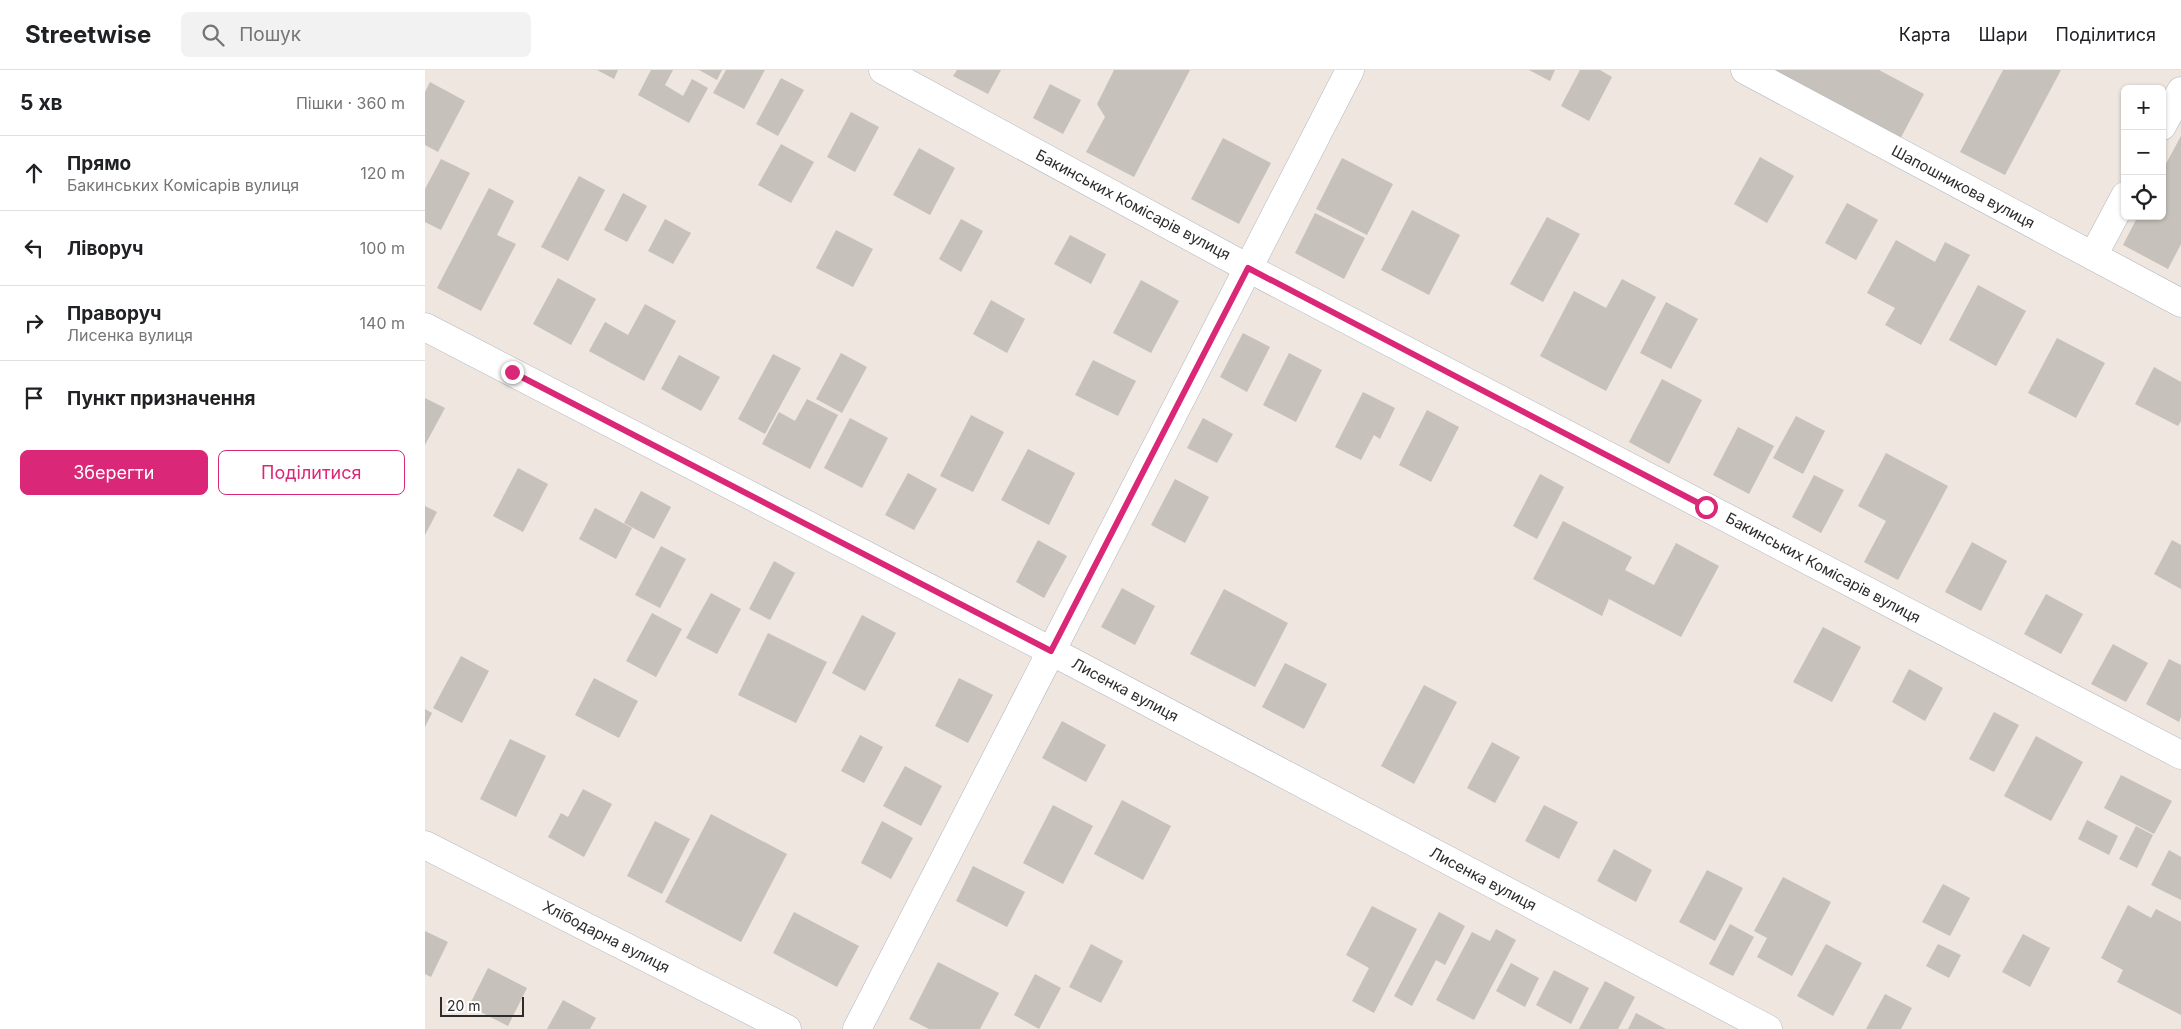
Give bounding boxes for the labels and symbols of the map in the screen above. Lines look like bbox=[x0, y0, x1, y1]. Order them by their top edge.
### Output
street label: Шапошникова вулиця bbox=[1888, 141, 2038, 232]
street label: Бакинських Комісарів вулиця bbox=[1033, 145, 1234, 264]
route end bbox=[501, 361, 524, 384]
route start bbox=[1695, 496, 1718, 519]
street label: Бакинських Комісарів вулиця bbox=[1723, 508, 1924, 627]
street label: Лисенка вулиця bbox=[1069, 653, 1182, 726]
street label: Лисенка вулиця bbox=[1427, 842, 1540, 915]
street label: Хлібодарна вулиця bbox=[540, 896, 673, 977]
scale bar bbox=[440, 994, 524, 1017]

